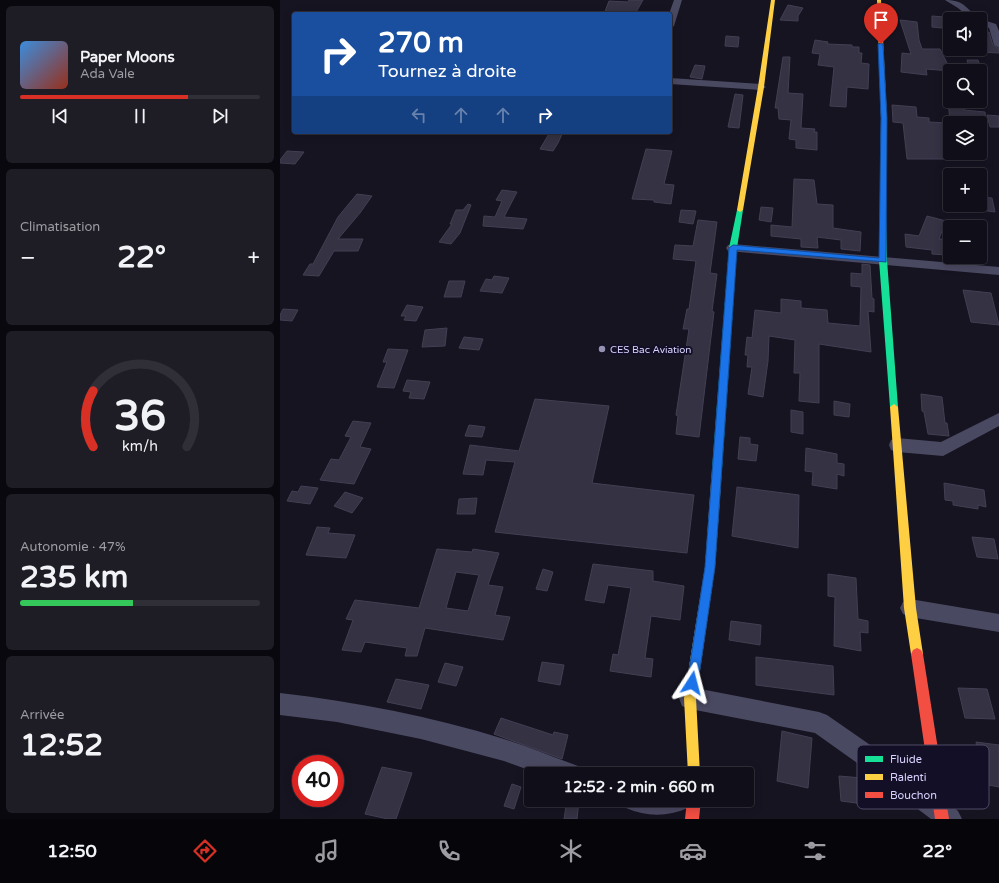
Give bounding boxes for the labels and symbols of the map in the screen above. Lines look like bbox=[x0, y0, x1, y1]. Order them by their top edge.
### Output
pin bbox=[864, 3, 898, 44]
marker: CES Bac Aviation bbox=[597, 344, 607, 354]
place label: CES Bac Aviation bbox=[610, 344, 691, 356]
position arrow bbox=[671, 662, 713, 704]
legend bbox=[857, 745, 989, 809]
text: Fluide bbox=[890, 753, 922, 766]
speed limit sign: 40 bbox=[292, 755, 344, 807]
text: Ralenti bbox=[890, 771, 927, 784]
text: Bouchon bbox=[890, 789, 937, 802]

